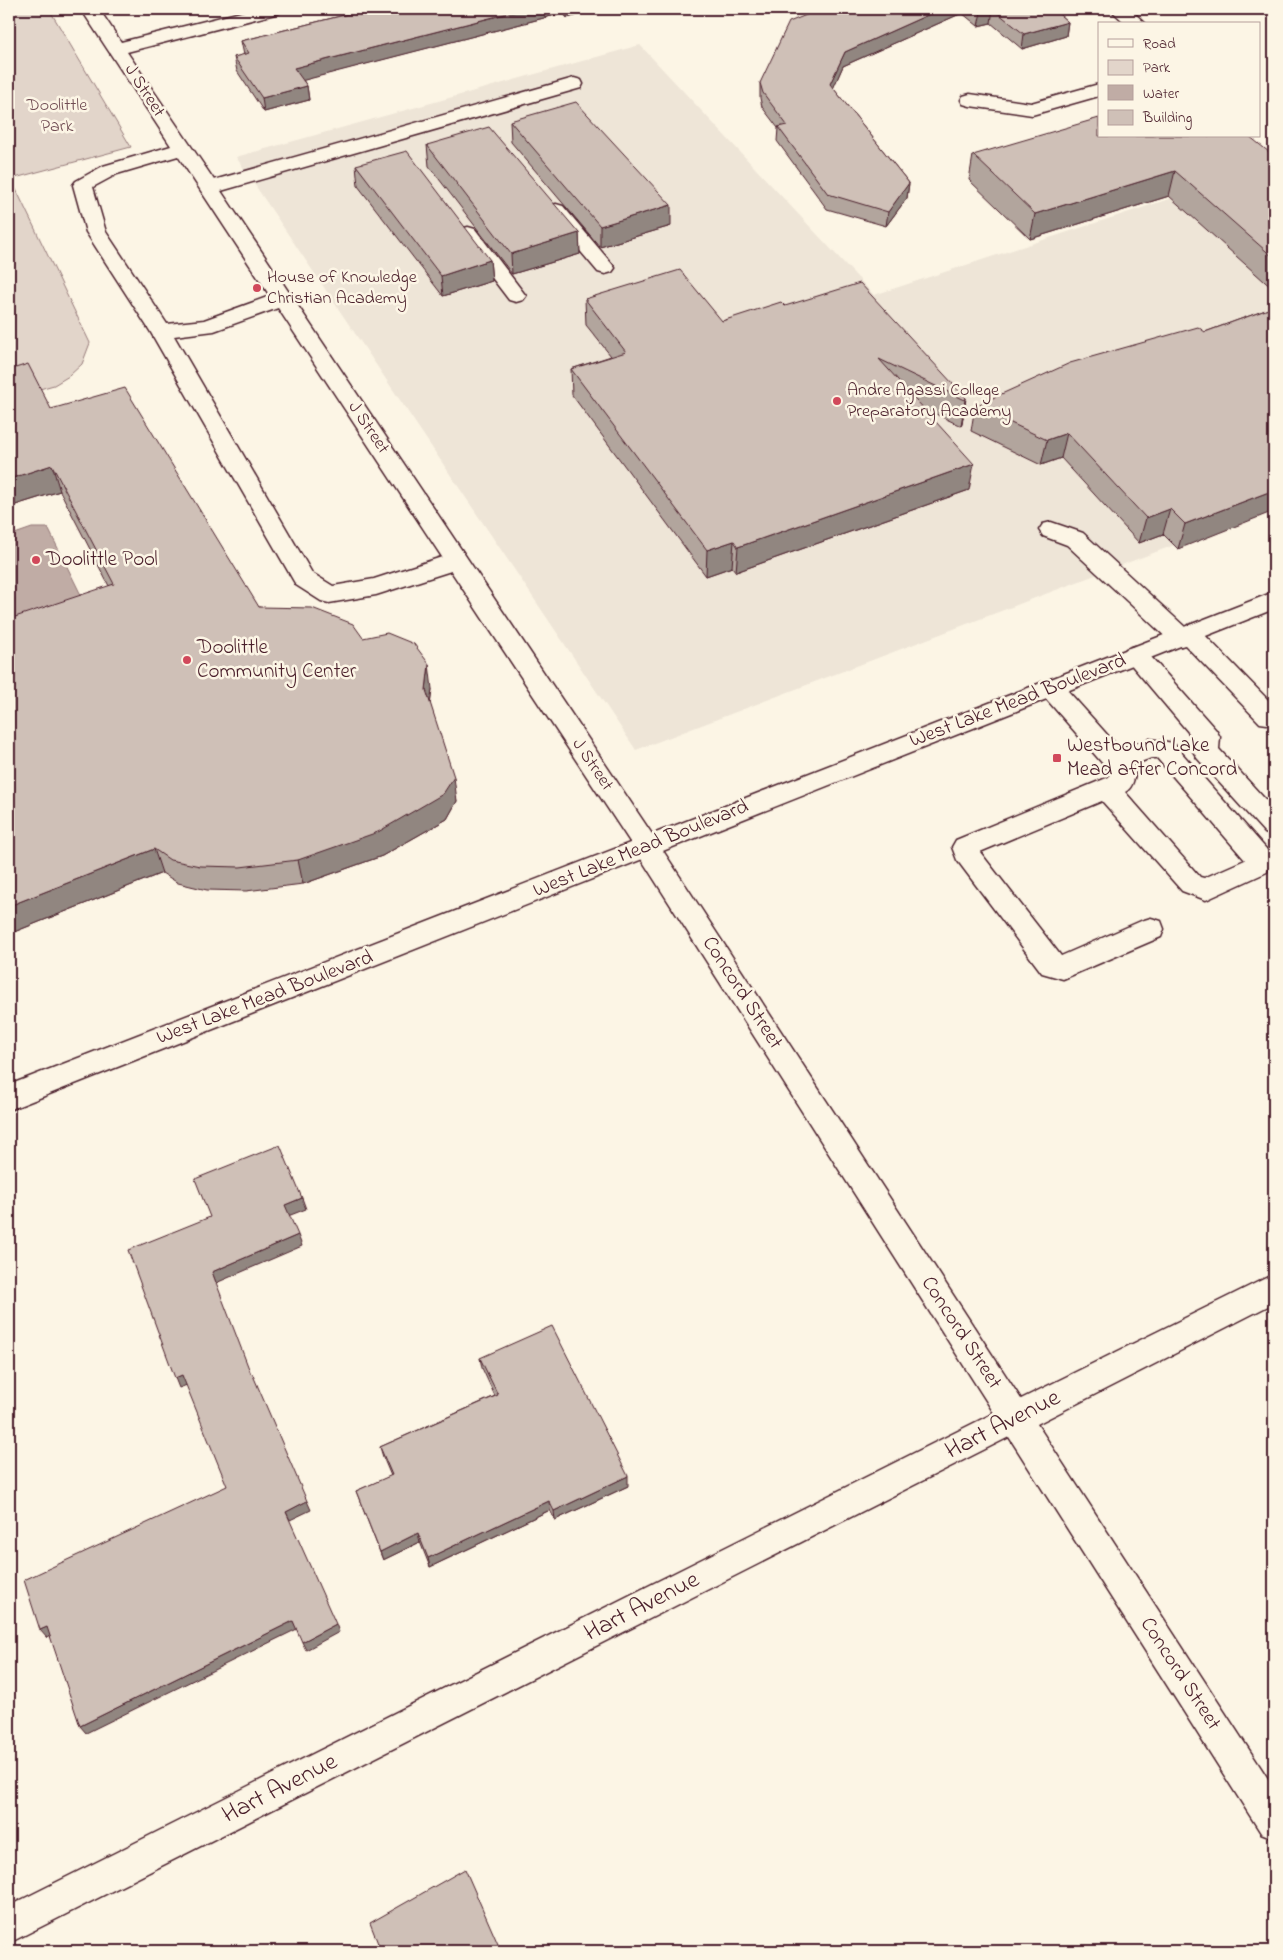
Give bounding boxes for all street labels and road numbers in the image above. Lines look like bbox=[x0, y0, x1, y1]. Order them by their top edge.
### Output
street label: J Street bbox=[117, 59, 171, 123]
street label: J Street bbox=[341, 396, 395, 460]
street label: West Lake Mead Boulevard bbox=[905, 646, 1131, 756]
street label: J Street bbox=[565, 733, 619, 797]
street label: West Lake Mead Boulevard bbox=[529, 792, 753, 906]
street label: Concord Street bbox=[694, 931, 790, 1055]
street label: West Lake Mead Boulevard bbox=[152, 943, 378, 1053]
street label: Concord Street bbox=[913, 1271, 1009, 1395]
street label: Hart Avenue bbox=[939, 1380, 1068, 1469]
street label: Hart Avenue bbox=[578, 1562, 707, 1651]
street label: Concord Street bbox=[1132, 1612, 1228, 1736]
street label: Hart Avenue bbox=[216, 1744, 345, 1833]

